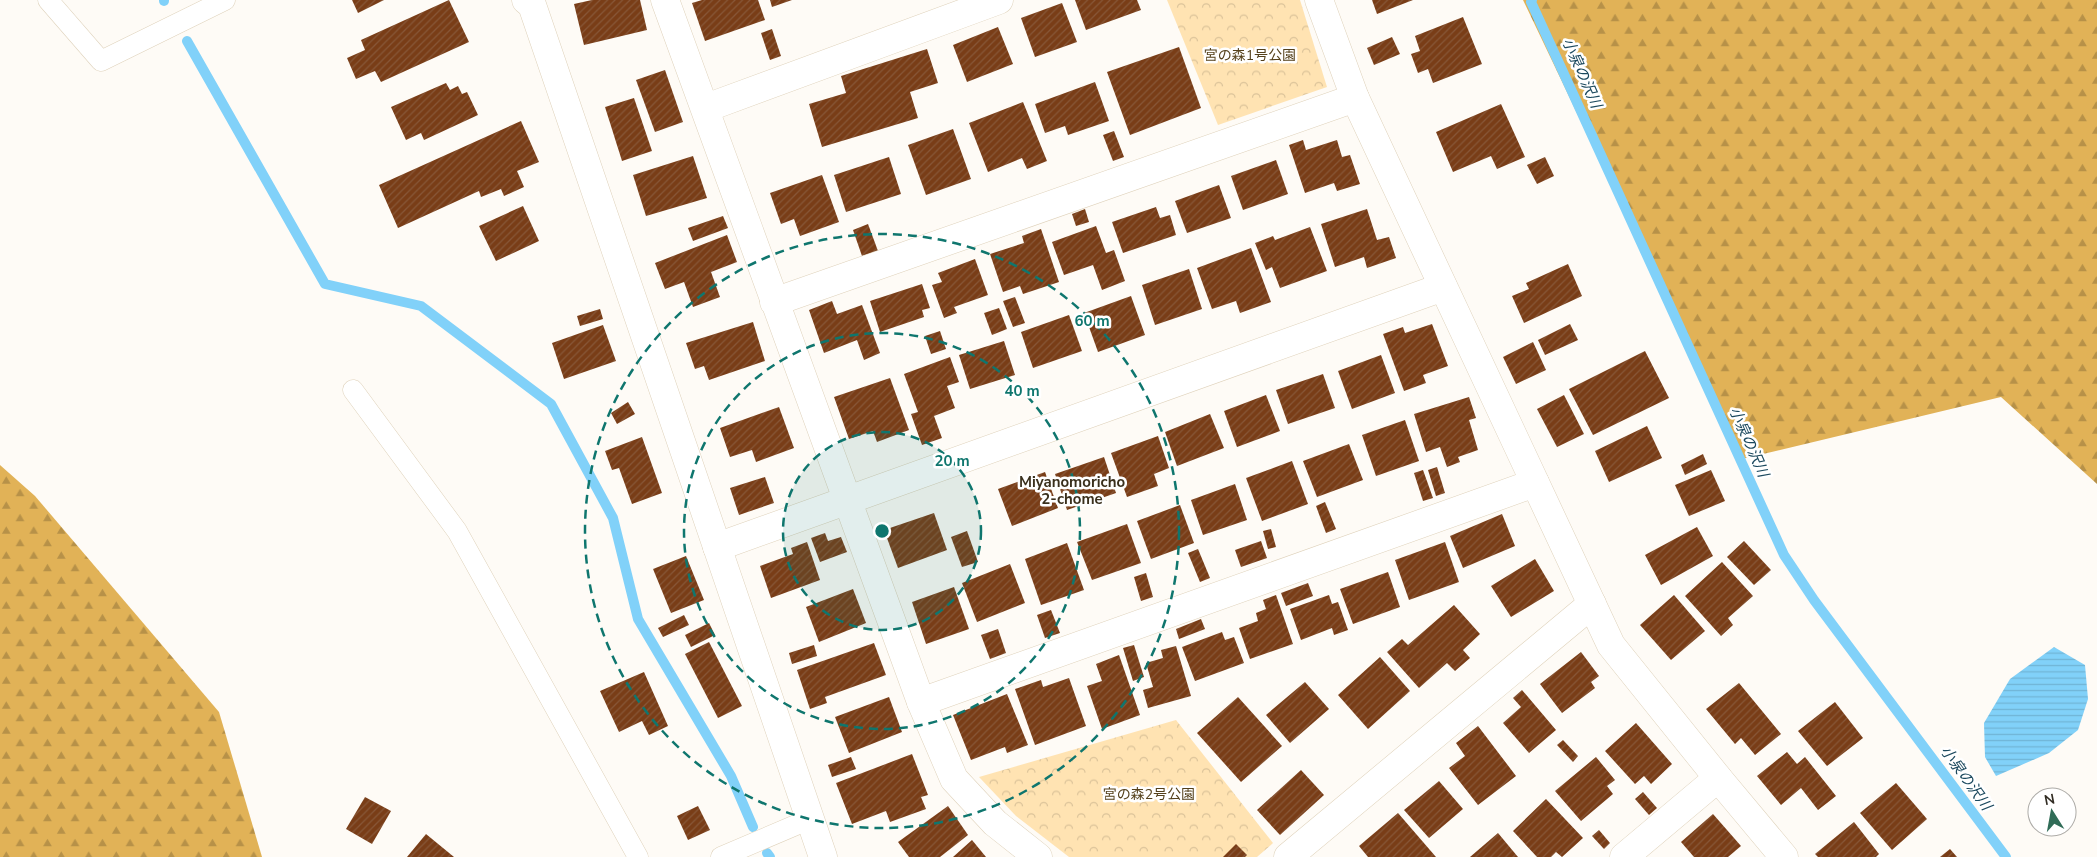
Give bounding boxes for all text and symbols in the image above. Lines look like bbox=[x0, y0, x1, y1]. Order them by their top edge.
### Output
water label: 小泉の沢川 bbox=[1558, 35, 1607, 113]
park label: 宮の森1号公園 bbox=[1204, 46, 1296, 65]
text: 60 m bbox=[1074, 311, 1110, 331]
text: 40 m bbox=[1004, 381, 1040, 401]
water label: 小泉の沢川 bbox=[1725, 404, 1774, 482]
text: 20 m bbox=[934, 451, 970, 471]
district label: Miyanomoricho 2-chome bbox=[1019, 472, 1125, 509]
centre of rings bbox=[873, 522, 891, 540]
water label: 小泉の沢川 bbox=[1936, 742, 1997, 816]
park label: 宮の森2号公園 bbox=[1103, 785, 1195, 804]
north arrow bbox=[2027, 787, 2077, 837]
text: N bbox=[2043, 789, 2057, 810]

